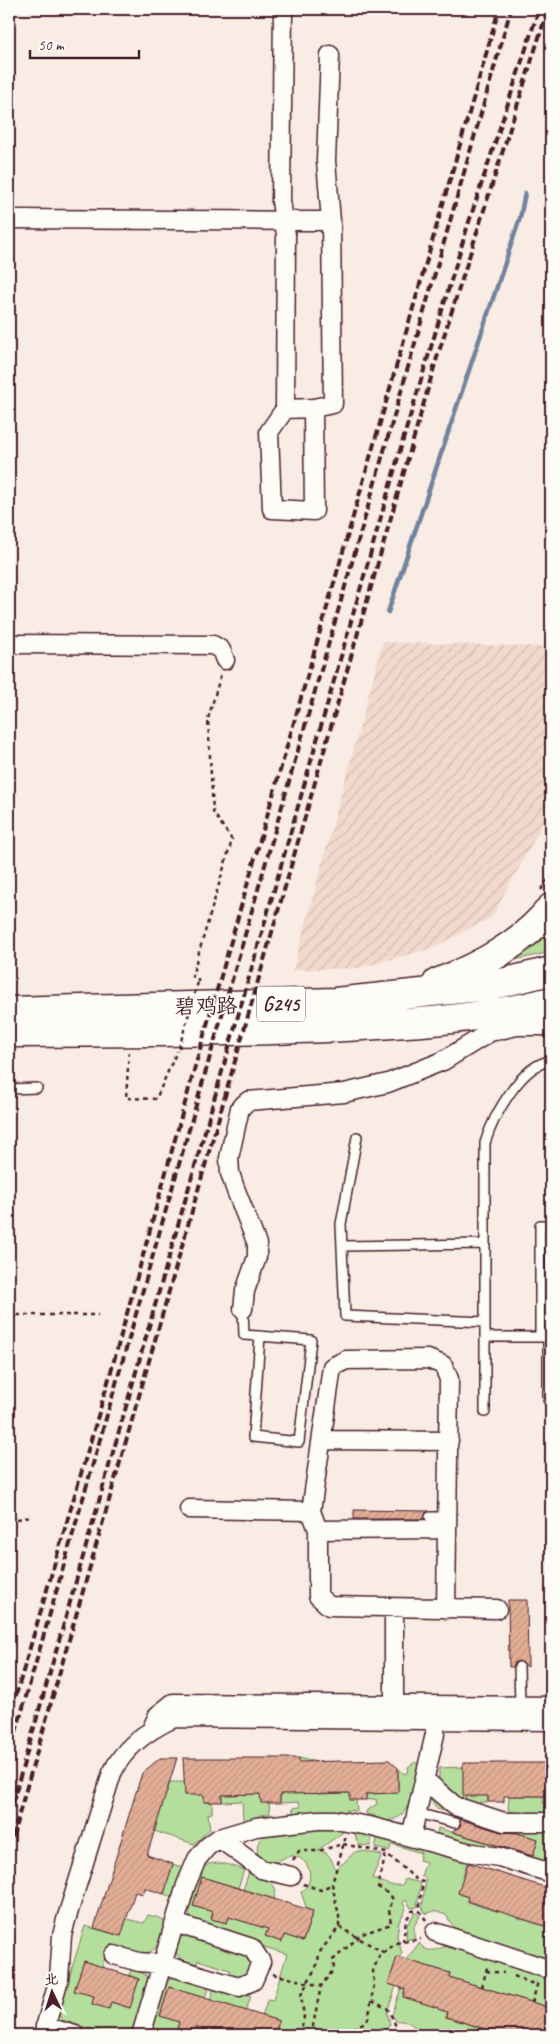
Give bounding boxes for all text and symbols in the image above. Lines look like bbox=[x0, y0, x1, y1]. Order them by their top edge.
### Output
scale bar bbox=[30, 28, 139, 60]
text: 50 m bbox=[38, 36, 65, 55]
road number: G245 bbox=[257, 986, 305, 1022]
street label: 碧鸡路 bbox=[174, 992, 238, 1020]
north arrow bbox=[28, 1966, 78, 2016]
text: 北 bbox=[44, 1971, 59, 1988]

